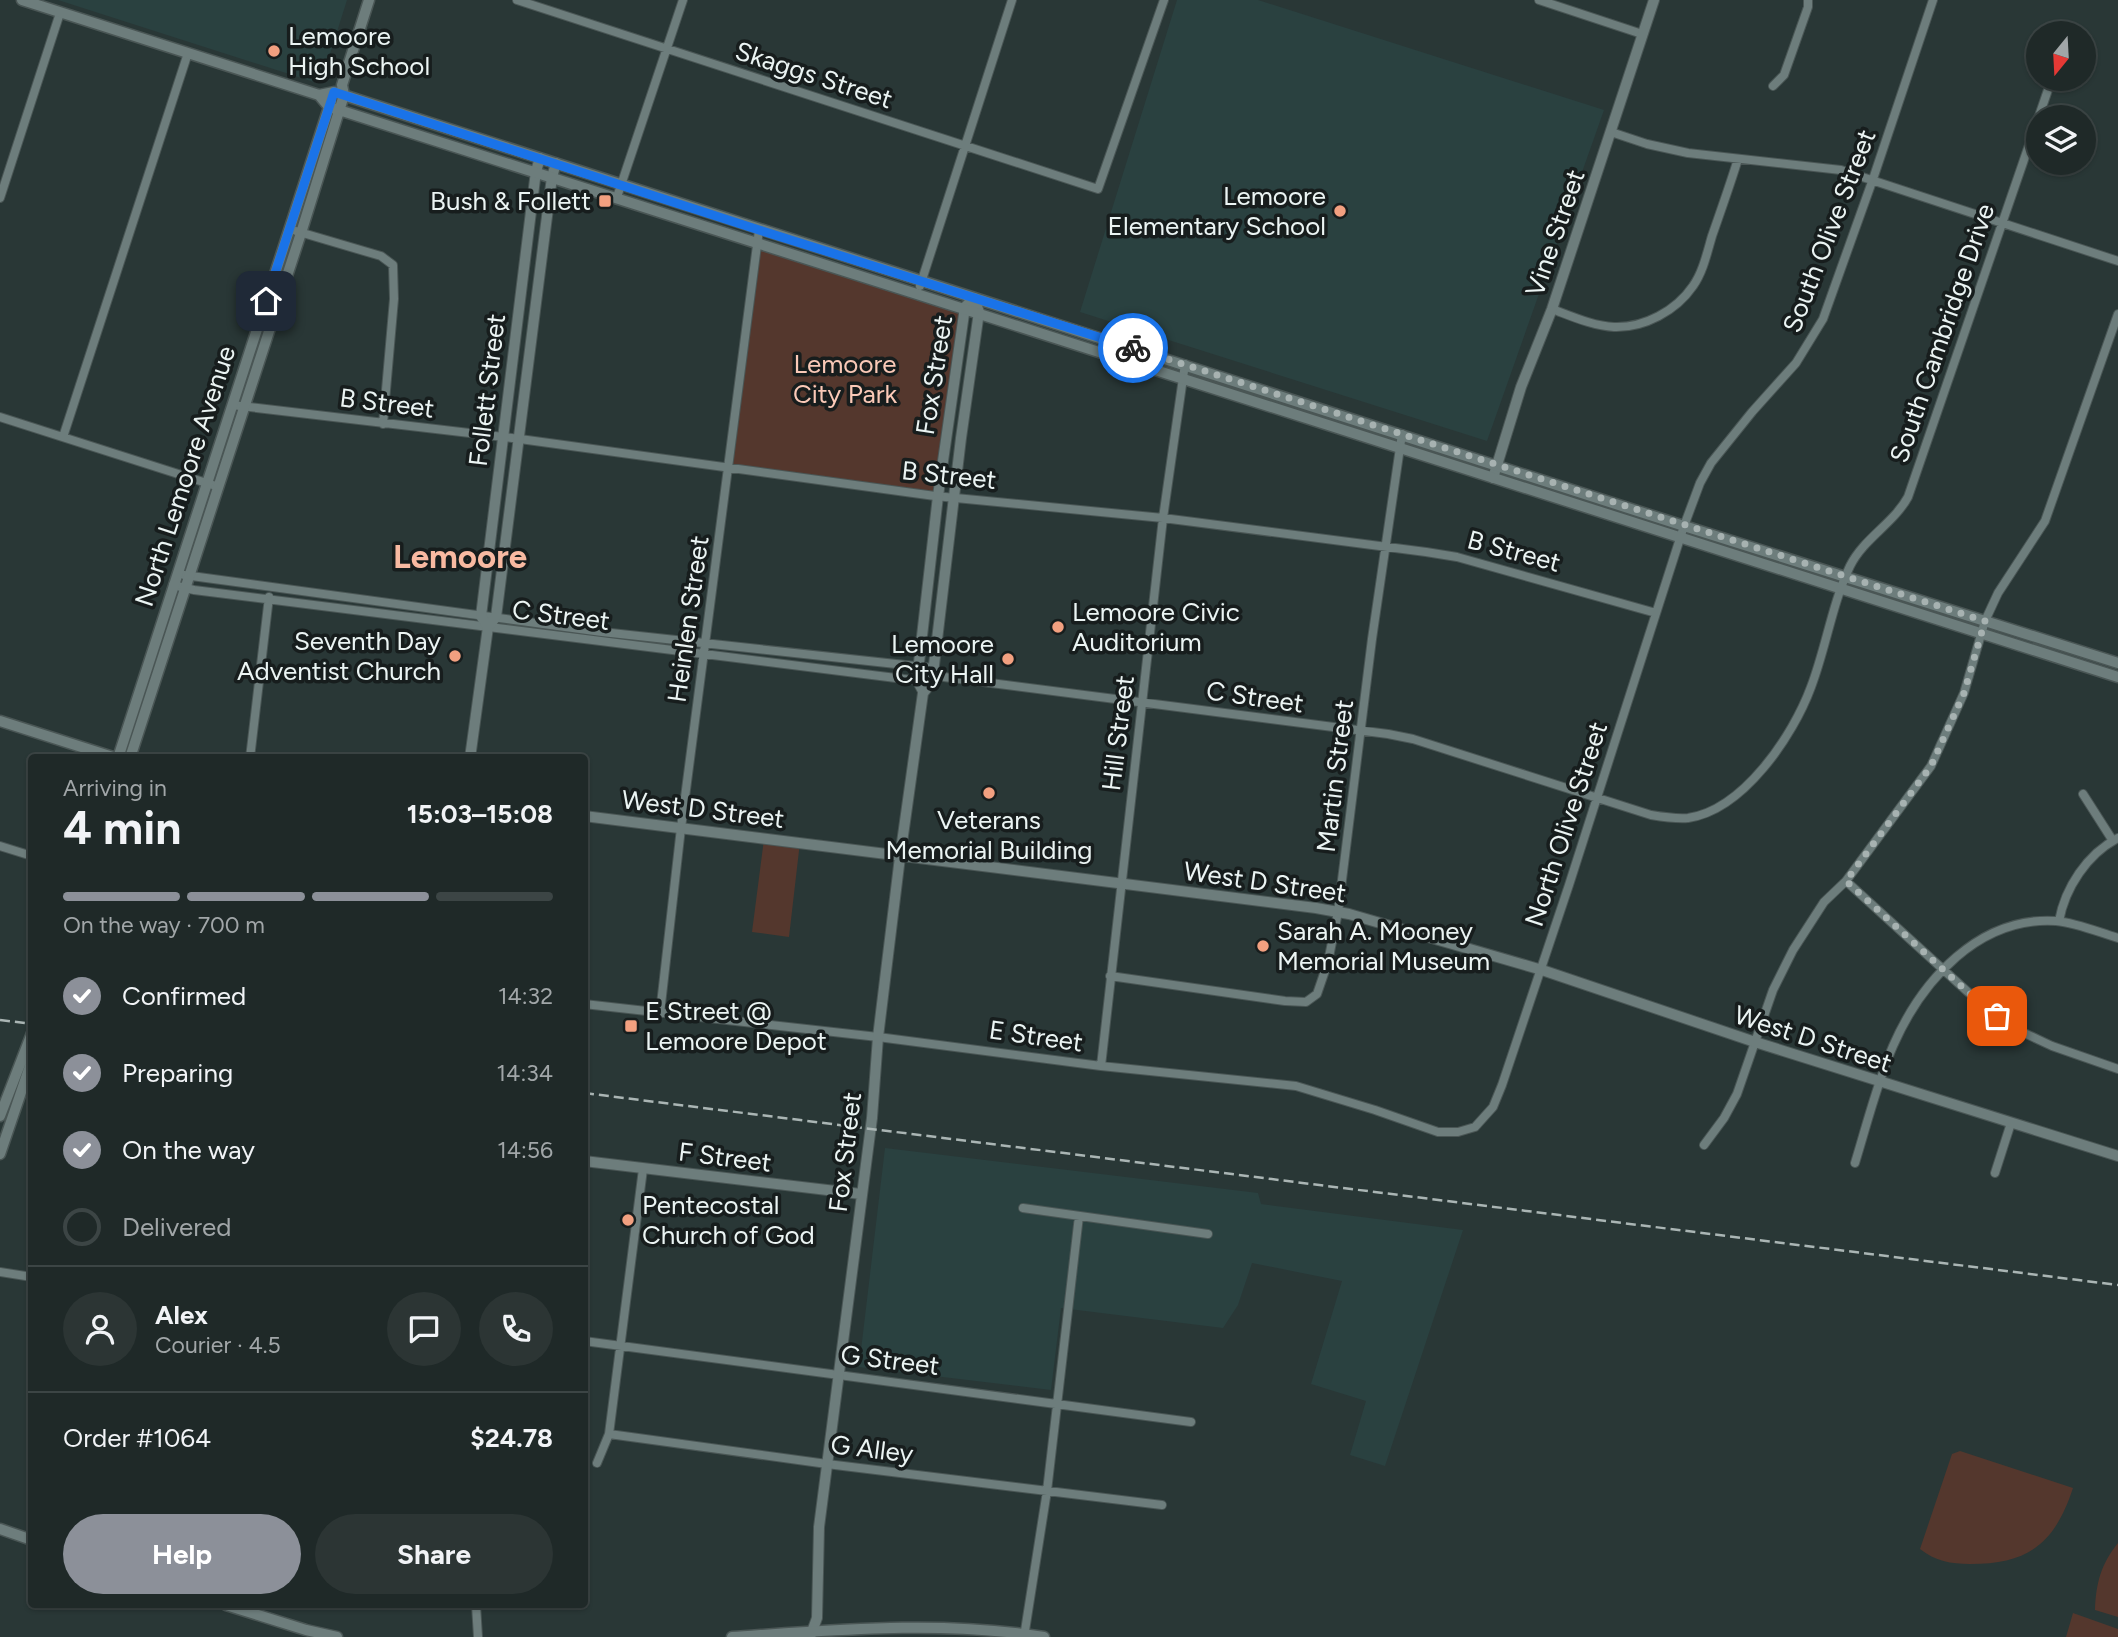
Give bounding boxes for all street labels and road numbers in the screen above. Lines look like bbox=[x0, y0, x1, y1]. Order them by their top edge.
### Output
street label: Skaggs Street bbox=[731, 35, 897, 116]
street label: South Olive Street bbox=[1776, 125, 1883, 337]
street label: Vine Street bbox=[1518, 165, 1592, 301]
street label: South Cambridge Drive bbox=[1883, 199, 2001, 467]
street label: Follett Street bbox=[462, 312, 512, 468]
street label: Fox Street bbox=[909, 313, 959, 437]
street label: North Lemoore Avenue bbox=[128, 342, 242, 610]
street label: B Street bbox=[338, 381, 436, 425]
street label: B Street bbox=[900, 454, 998, 496]
street label: B Street bbox=[1464, 523, 1564, 579]
street label: Heinlen Street bbox=[660, 533, 716, 704]
street label: C Street bbox=[510, 593, 612, 637]
street label: Hill Street bbox=[1095, 673, 1141, 793]
street label: C Street bbox=[1204, 674, 1306, 720]
street label: Martin Street bbox=[1310, 698, 1360, 854]
street label: North Olive Street bbox=[1518, 717, 1614, 930]
street label: West D Street bbox=[620, 783, 786, 835]
street label: West D Street bbox=[1182, 855, 1348, 909]
street label: West D Street bbox=[1730, 999, 1896, 1080]
street label: E Street bbox=[987, 1014, 1085, 1058]
street label: Fox Street bbox=[822, 1090, 868, 1214]
street label: F Street bbox=[677, 1135, 773, 1179]
street label: G Street bbox=[839, 1338, 941, 1382]
street label: G Alley bbox=[829, 1428, 915, 1470]

